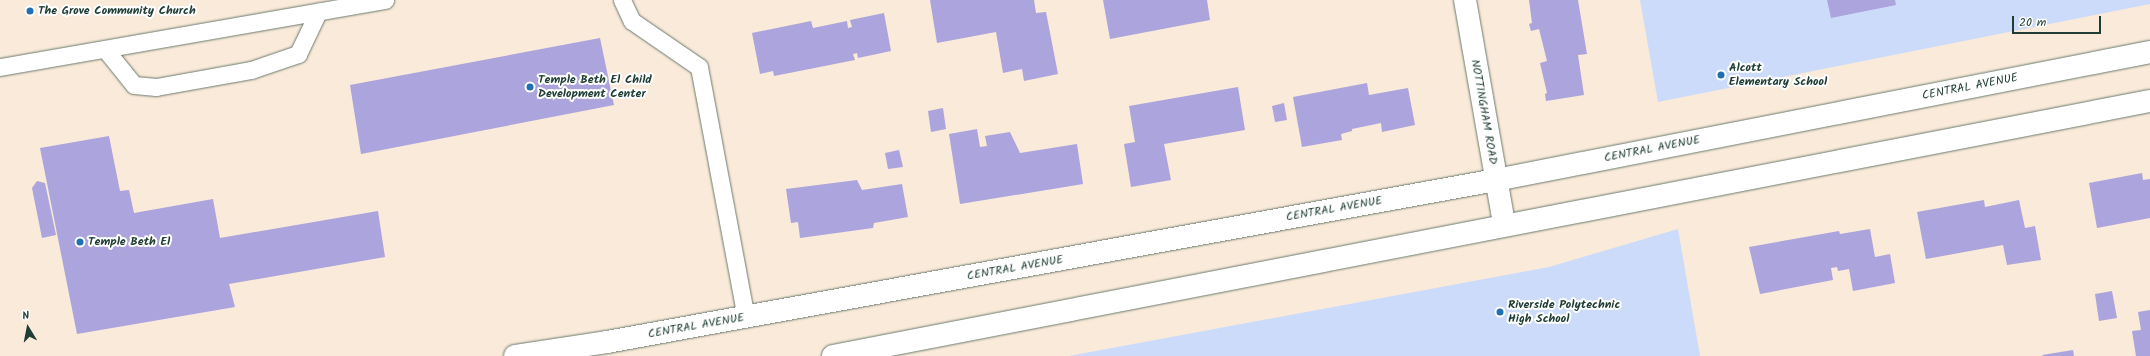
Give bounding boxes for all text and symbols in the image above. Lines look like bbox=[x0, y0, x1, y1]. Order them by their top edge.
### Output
place label: The Grove Community Church bbox=[38, 4, 196, 18]
marker: The Grove Community Church bbox=[25, 6, 35, 16]
scale bar bbox=[2014, 8, 2103, 34]
text: 20 m bbox=[2019, 13, 2046, 32]
street label: NOTTINGHAM ROAD bbox=[1468, 58, 1500, 166]
place label: Alcott Elementary School bbox=[1729, 61, 1827, 89]
marker: Alcott Elementary School bbox=[1716, 70, 1726, 80]
street label: CENTRAL AVENUE bbox=[1921, 71, 2019, 103]
place label: Temple Beth El Child Development Center bbox=[538, 73, 652, 101]
marker: Temple Beth El Child Development Center bbox=[525, 82, 535, 92]
street label: CENTRAL AVENUE bbox=[1603, 133, 1701, 165]
street label: CENTRAL AVENUE bbox=[1285, 193, 1383, 225]
place label: Temple Beth El bbox=[88, 235, 170, 249]
marker: Temple Beth El bbox=[75, 237, 85, 247]
street label: CENTRAL AVENUE bbox=[966, 252, 1064, 284]
place label: Riverside Polytechnic High School bbox=[1508, 298, 1620, 326]
text: N bbox=[21, 307, 31, 326]
marker: Riverside Polytechnic High School bbox=[1495, 307, 1505, 317]
north arrow bbox=[8, 308, 48, 348]
street label: CENTRAL AVENUE bbox=[647, 310, 745, 342]

